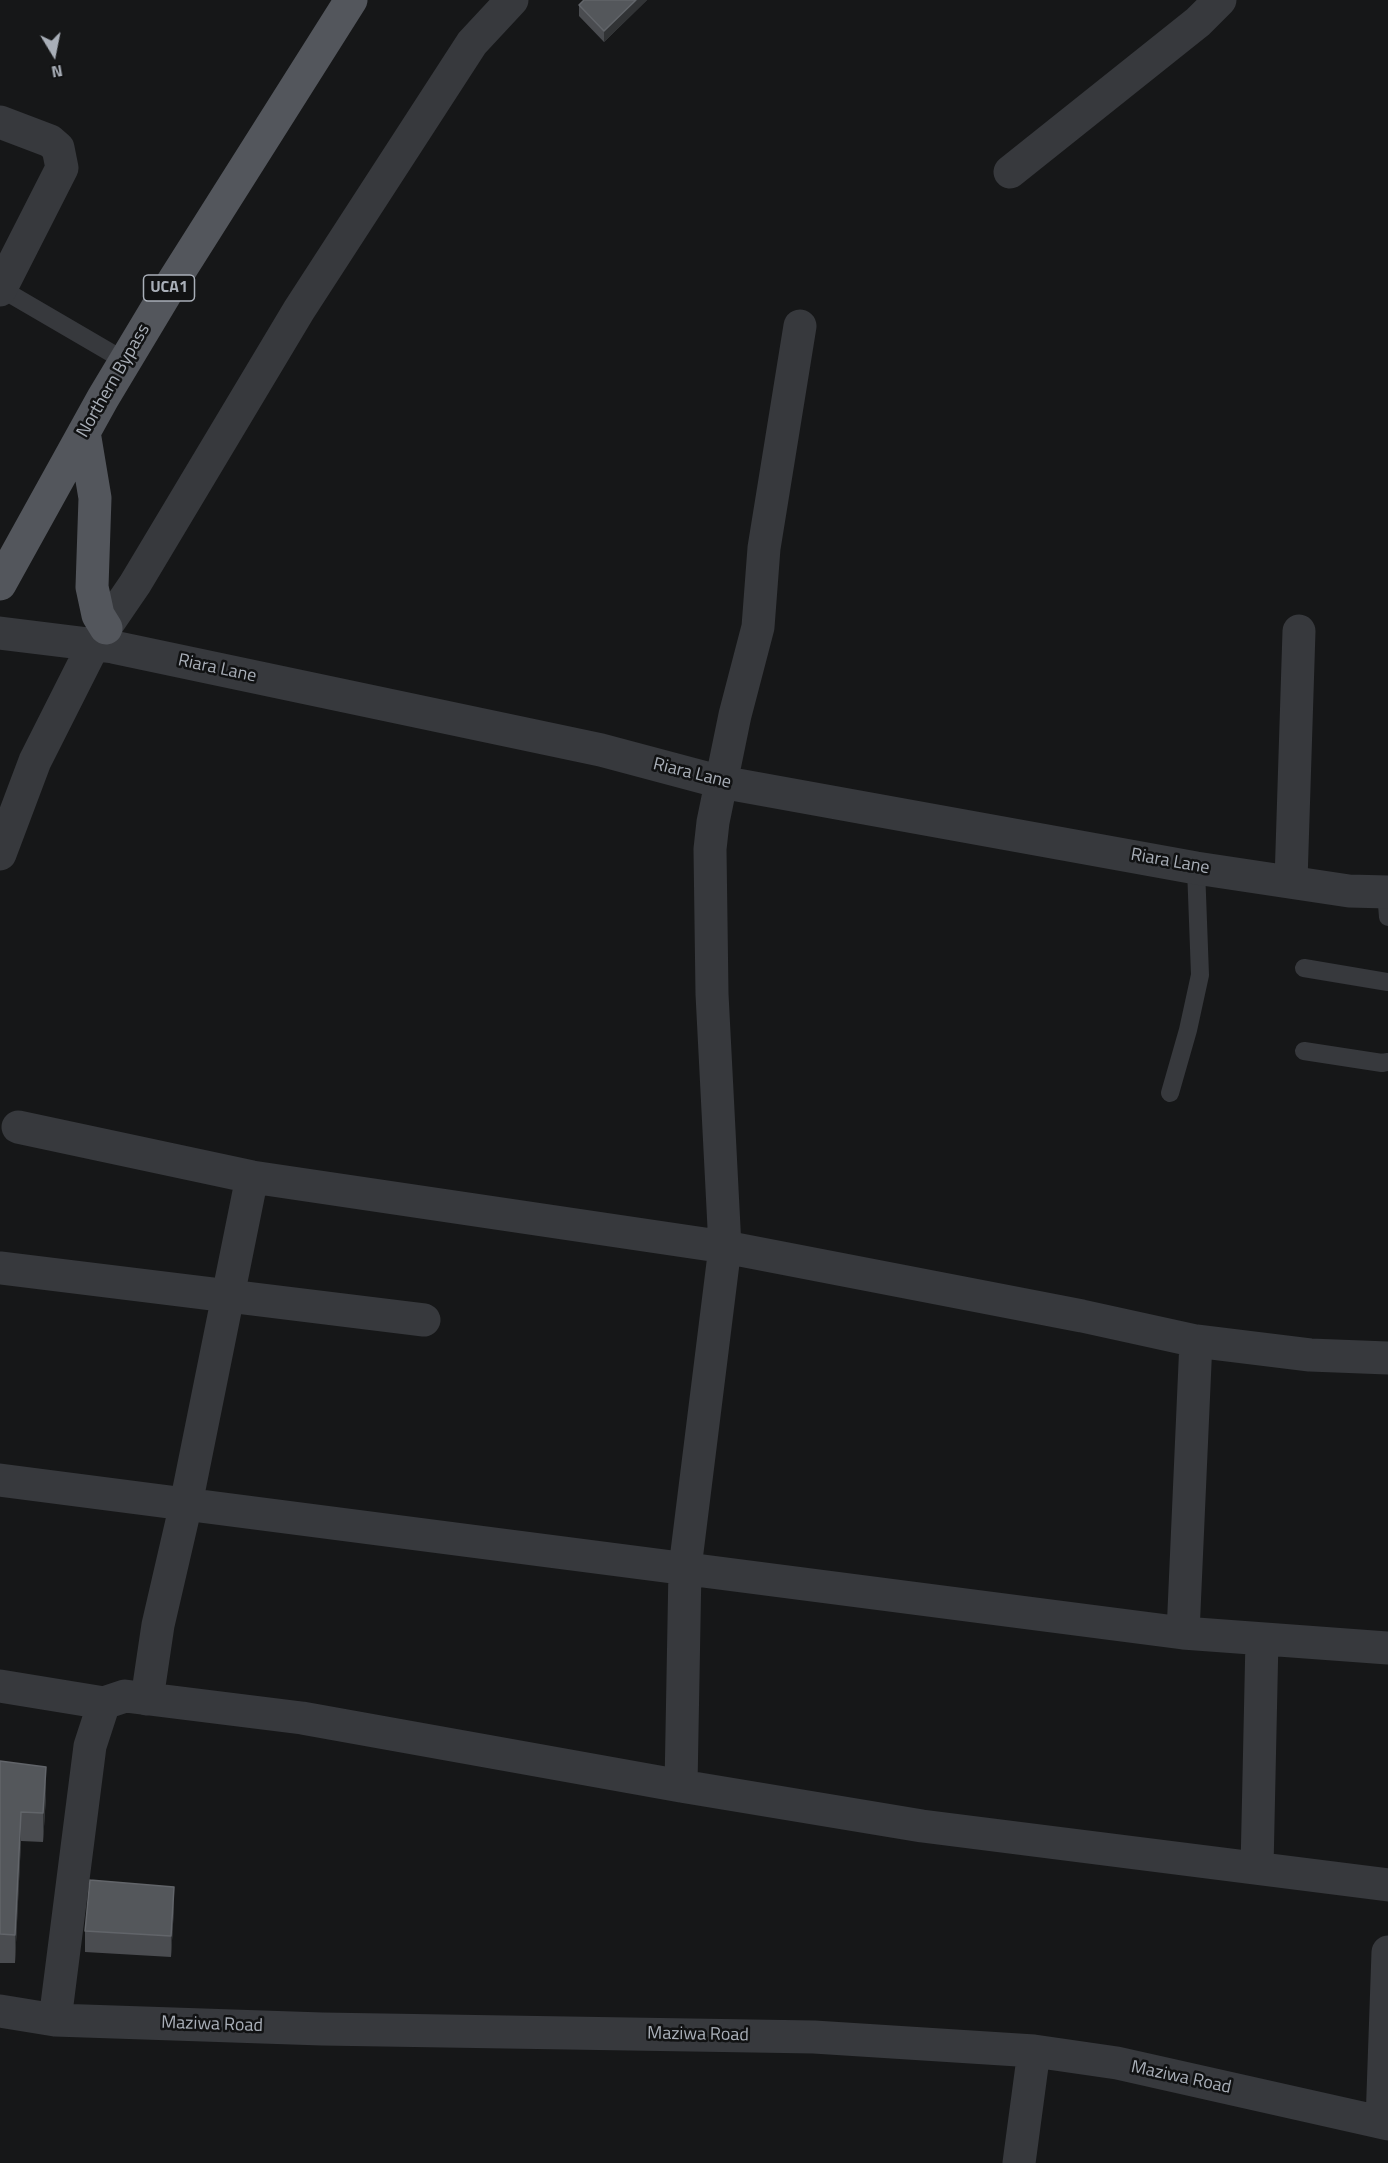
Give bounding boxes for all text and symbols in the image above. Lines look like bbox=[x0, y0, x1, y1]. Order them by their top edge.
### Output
north arrow bbox=[24, 24, 84, 84]
text: N bbox=[50, 59, 65, 85]
road number: UCA1 bbox=[144, 275, 195, 301]
street label: Northern Bypass bbox=[73, 320, 155, 442]
street label: Riara Lane bbox=[176, 650, 258, 688]
street label: Riara Lane bbox=[651, 754, 733, 794]
street label: Riara Lane bbox=[1129, 844, 1211, 880]
street label: Maziwa Road bbox=[161, 2012, 263, 2038]
street label: Maziwa Road bbox=[647, 2023, 749, 2047]
street label: Maziwa Road bbox=[1129, 2057, 1233, 2099]

